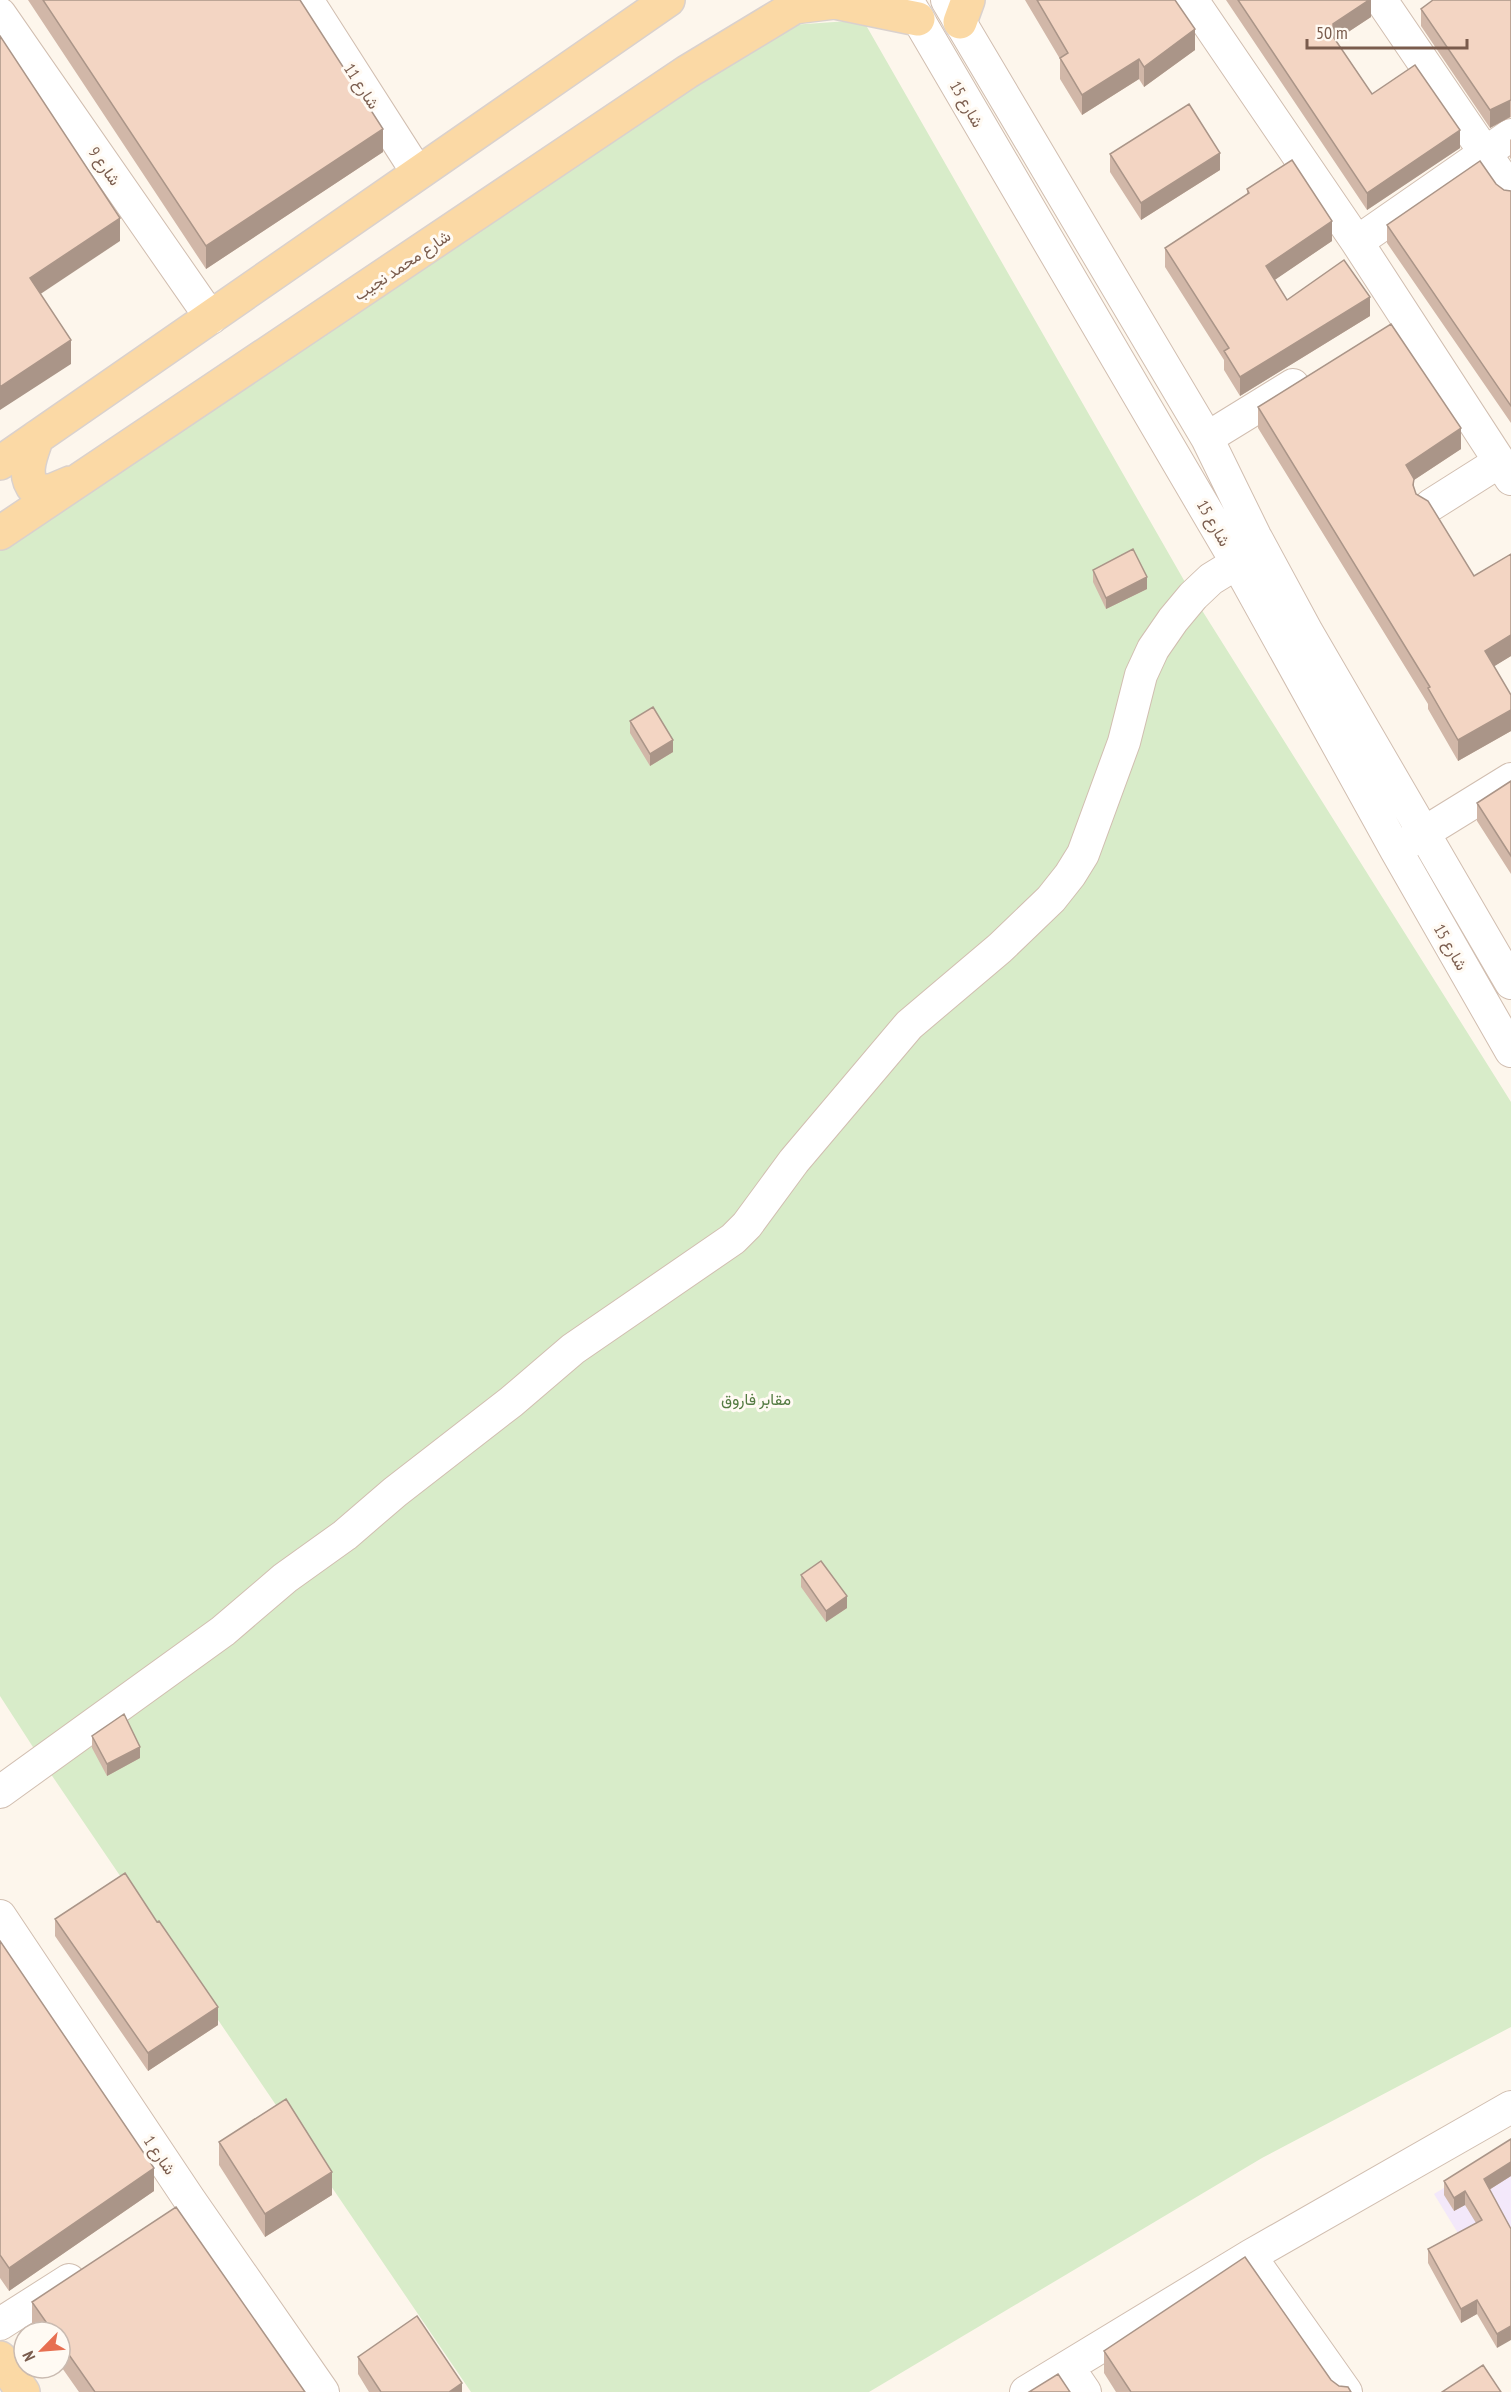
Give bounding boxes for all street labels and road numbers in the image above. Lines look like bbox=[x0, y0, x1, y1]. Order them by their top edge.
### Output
street label: شارع 11 bbox=[338, 60, 384, 113]
street label: شارع 15 bbox=[944, 77, 988, 132]
street label: شارع 9 bbox=[83, 143, 125, 190]
street label: شارع محمد نجيب bbox=[350, 225, 455, 306]
street label: شارع 15 bbox=[1191, 496, 1235, 551]
street label: شارع 15 bbox=[1428, 920, 1472, 975]
street label: شارع 1 bbox=[138, 2132, 180, 2179]

